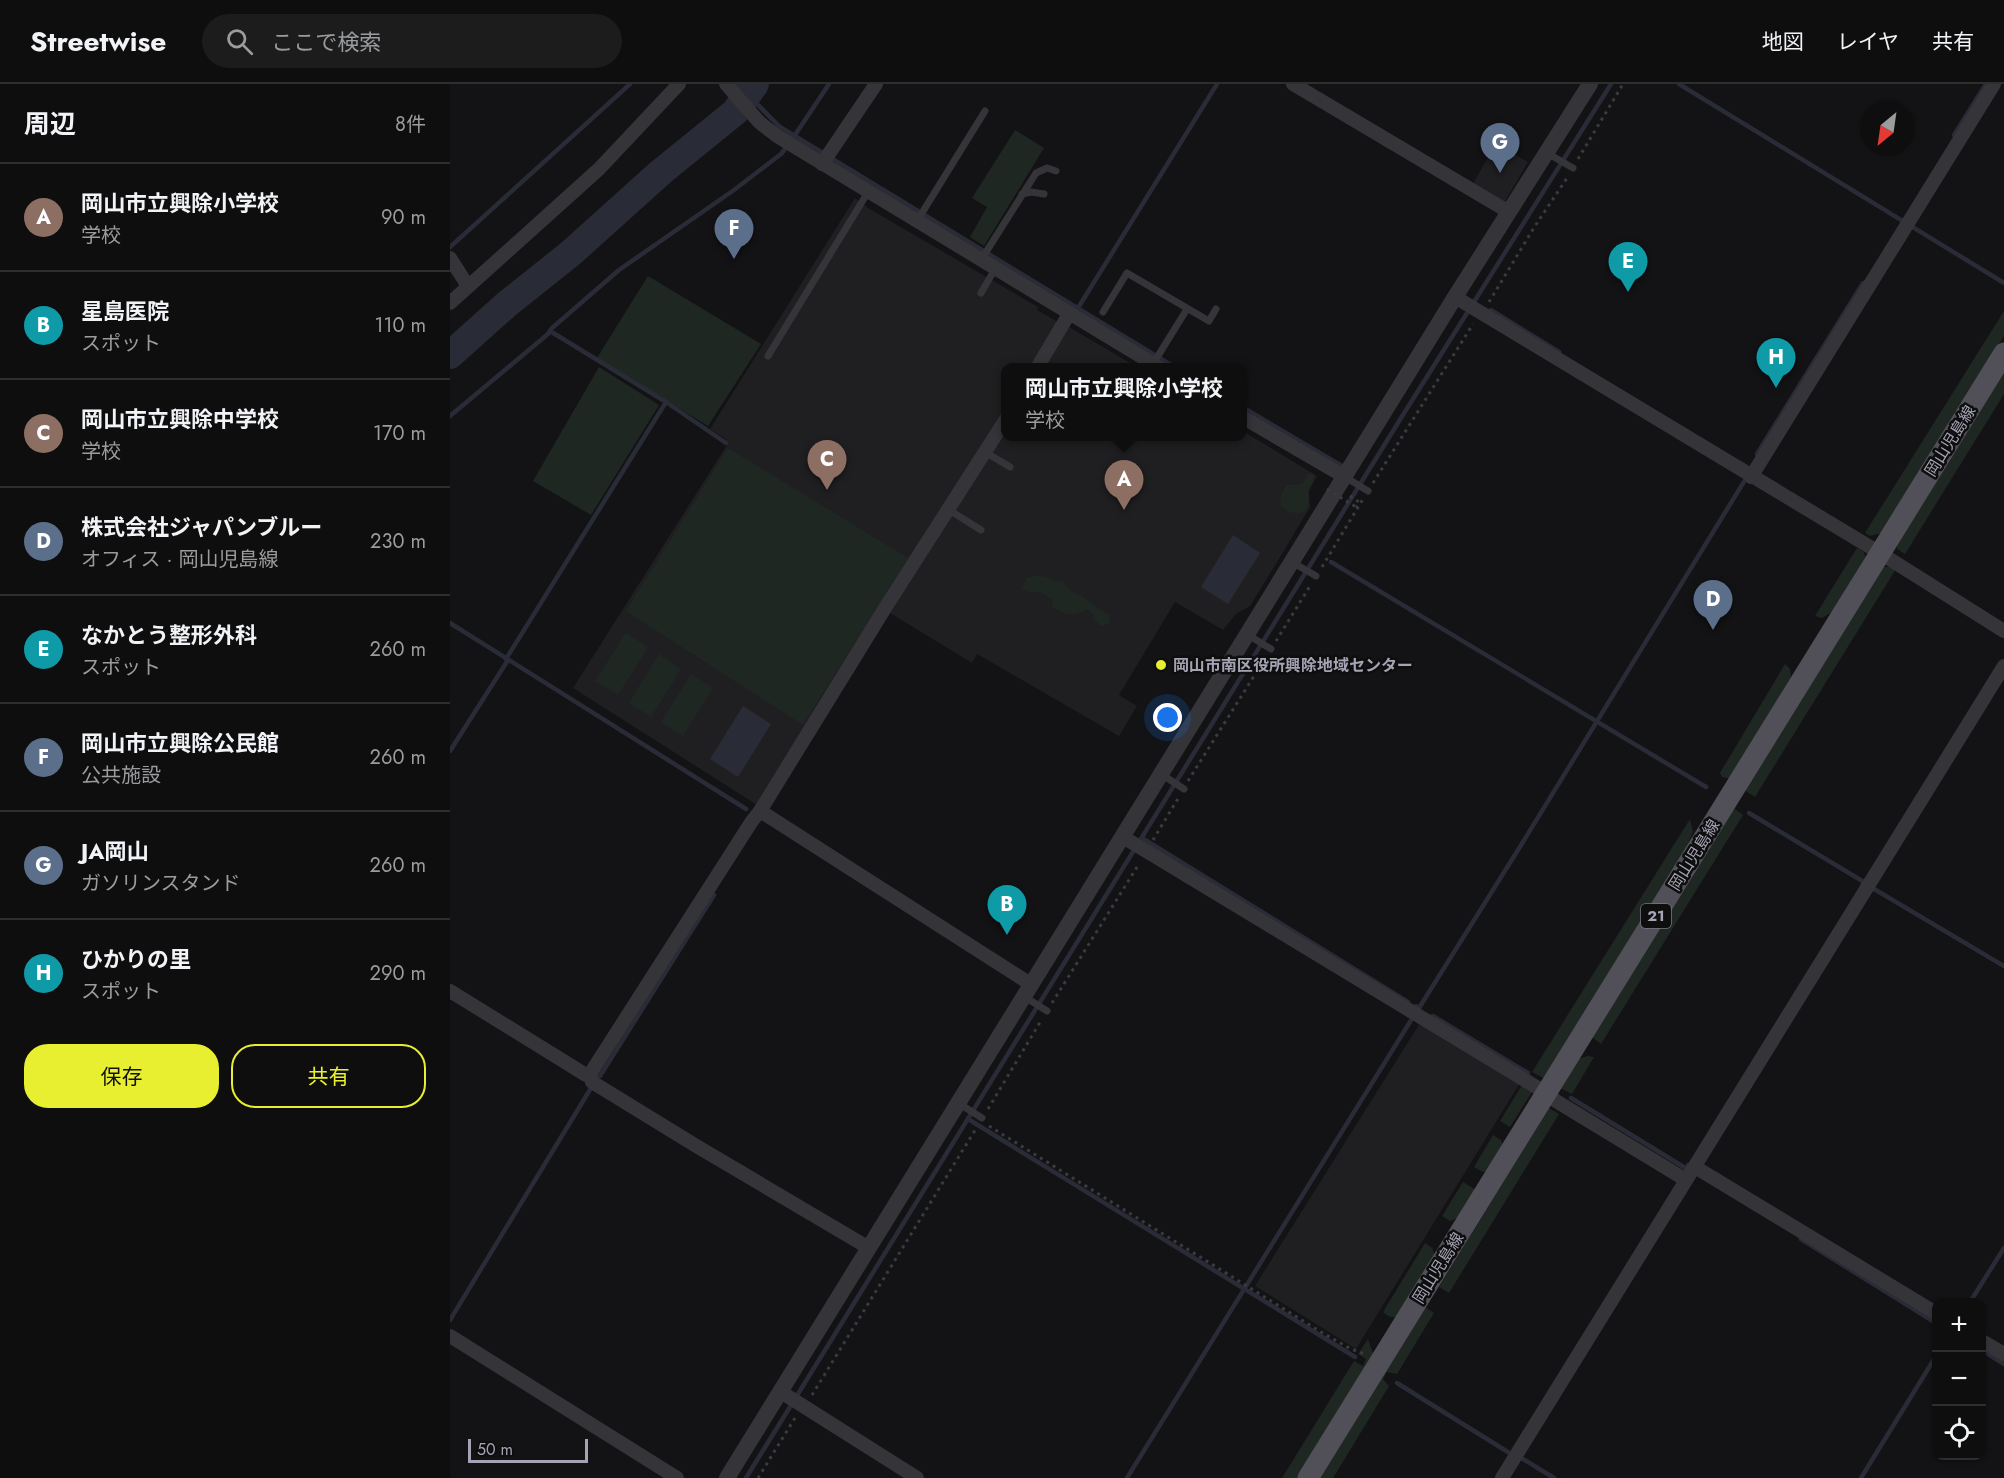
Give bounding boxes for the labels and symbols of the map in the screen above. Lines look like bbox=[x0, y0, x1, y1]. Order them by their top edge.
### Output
north arrow bbox=[1860, 102, 1914, 156]
pin: G bbox=[1480, 124, 1520, 173]
pin: F bbox=[714, 210, 754, 259]
pin: E bbox=[1608, 242, 1648, 292]
pin: H bbox=[1756, 338, 1796, 388]
street label: 岡山児島線 bbox=[1919, 401, 1981, 481]
pin: C bbox=[808, 440, 847, 490]
pin: A bbox=[1104, 460, 1144, 510]
pin: D bbox=[1694, 580, 1732, 630]
place label: 岡山市南区役所興除地域センター bbox=[1173, 654, 1413, 677]
marker: 岡山市南区役所興除地域センター bbox=[1154, 658, 1168, 672]
your location bbox=[1153, 703, 1182, 732]
street label: 岡山児島線 bbox=[1663, 815, 1725, 895]
pin: B bbox=[988, 886, 1026, 935]
road number: 21 bbox=[1641, 904, 1671, 928]
street label: 岡山児島線 bbox=[1407, 1228, 1469, 1308]
scale bar bbox=[468, 1436, 588, 1464]

